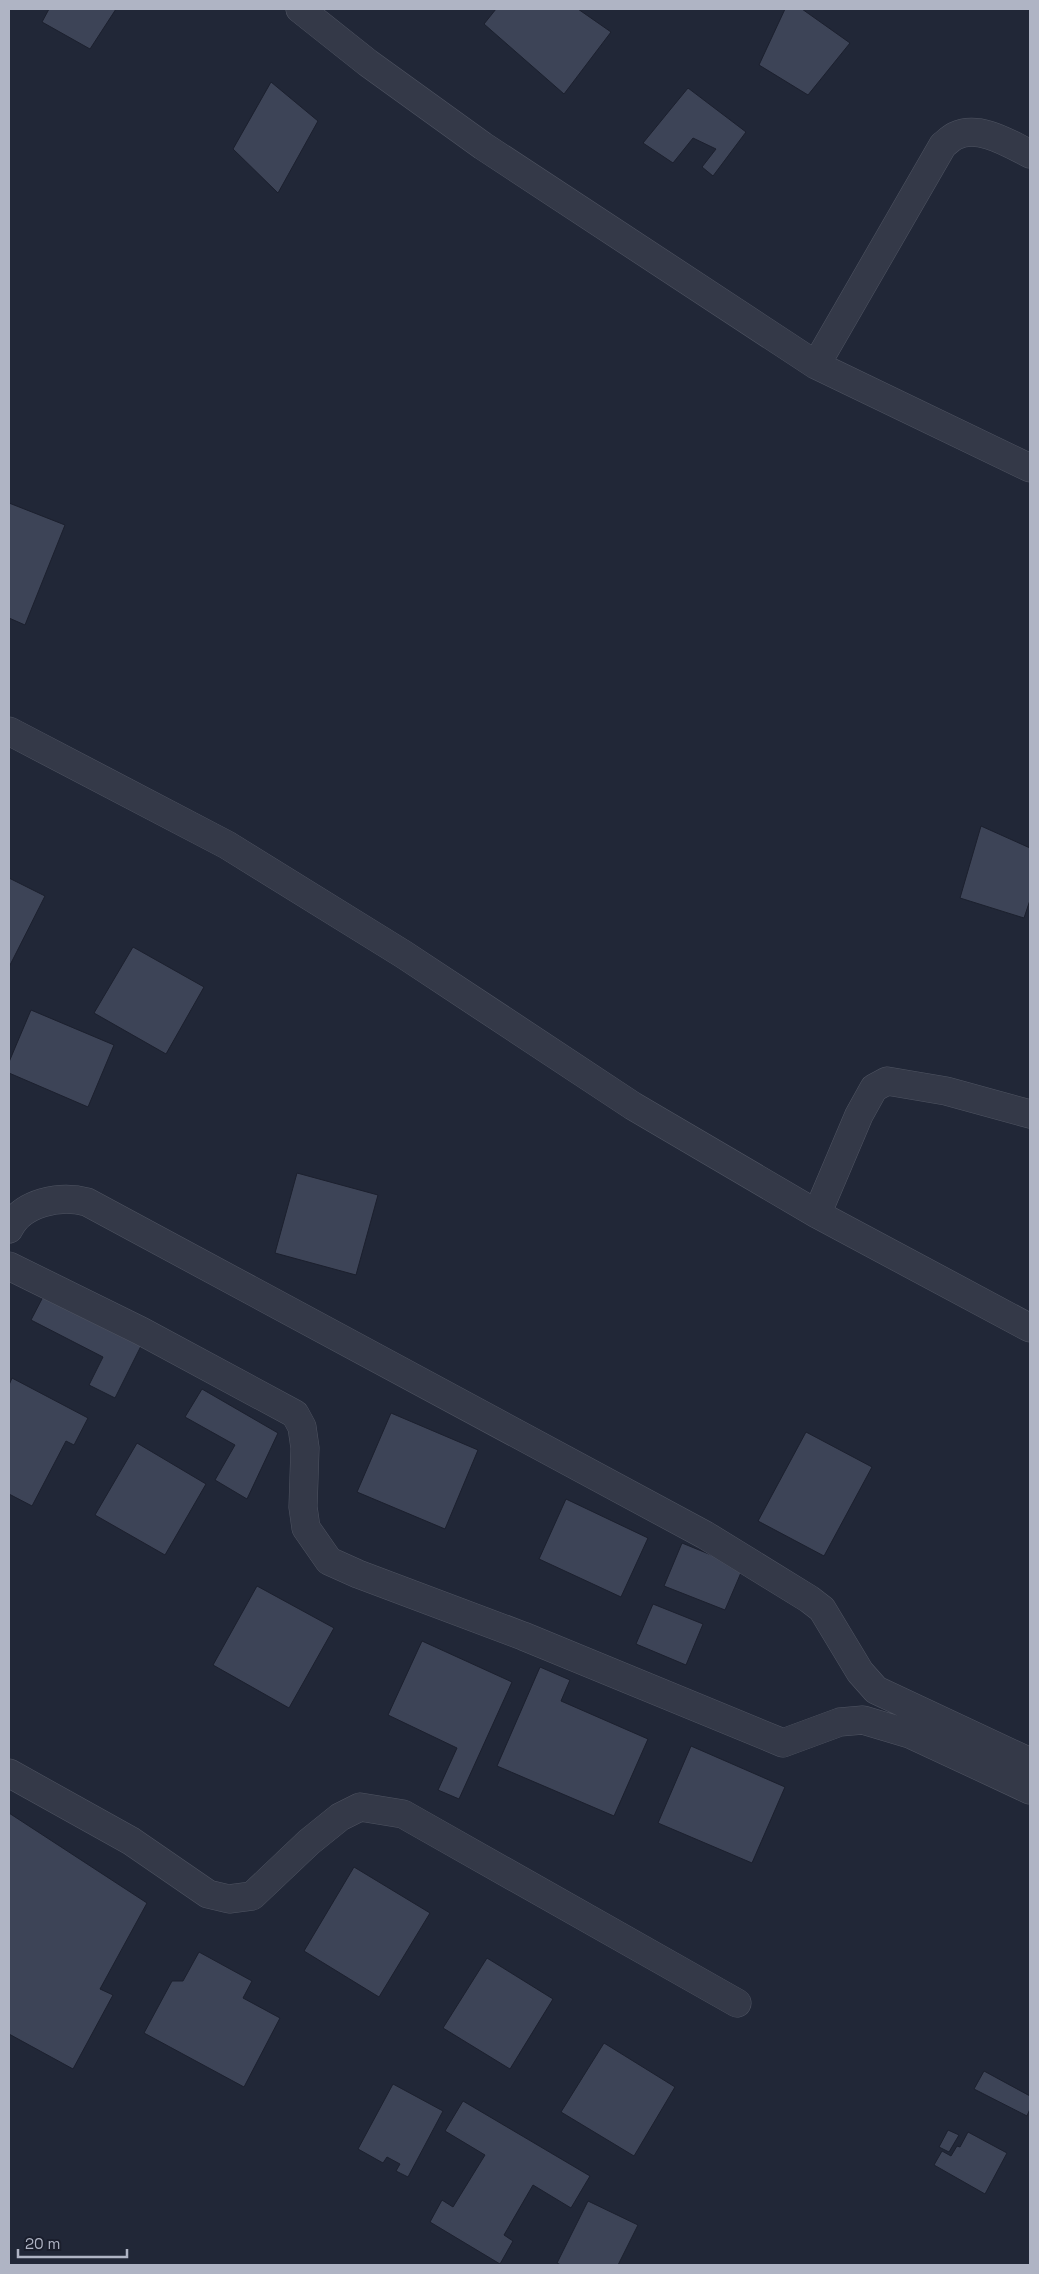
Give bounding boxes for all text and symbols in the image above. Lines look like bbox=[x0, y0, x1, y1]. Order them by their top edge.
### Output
scale bar bbox=[18, 2226, 126, 2258]
text: 20 m bbox=[25, 2234, 60, 2253]

